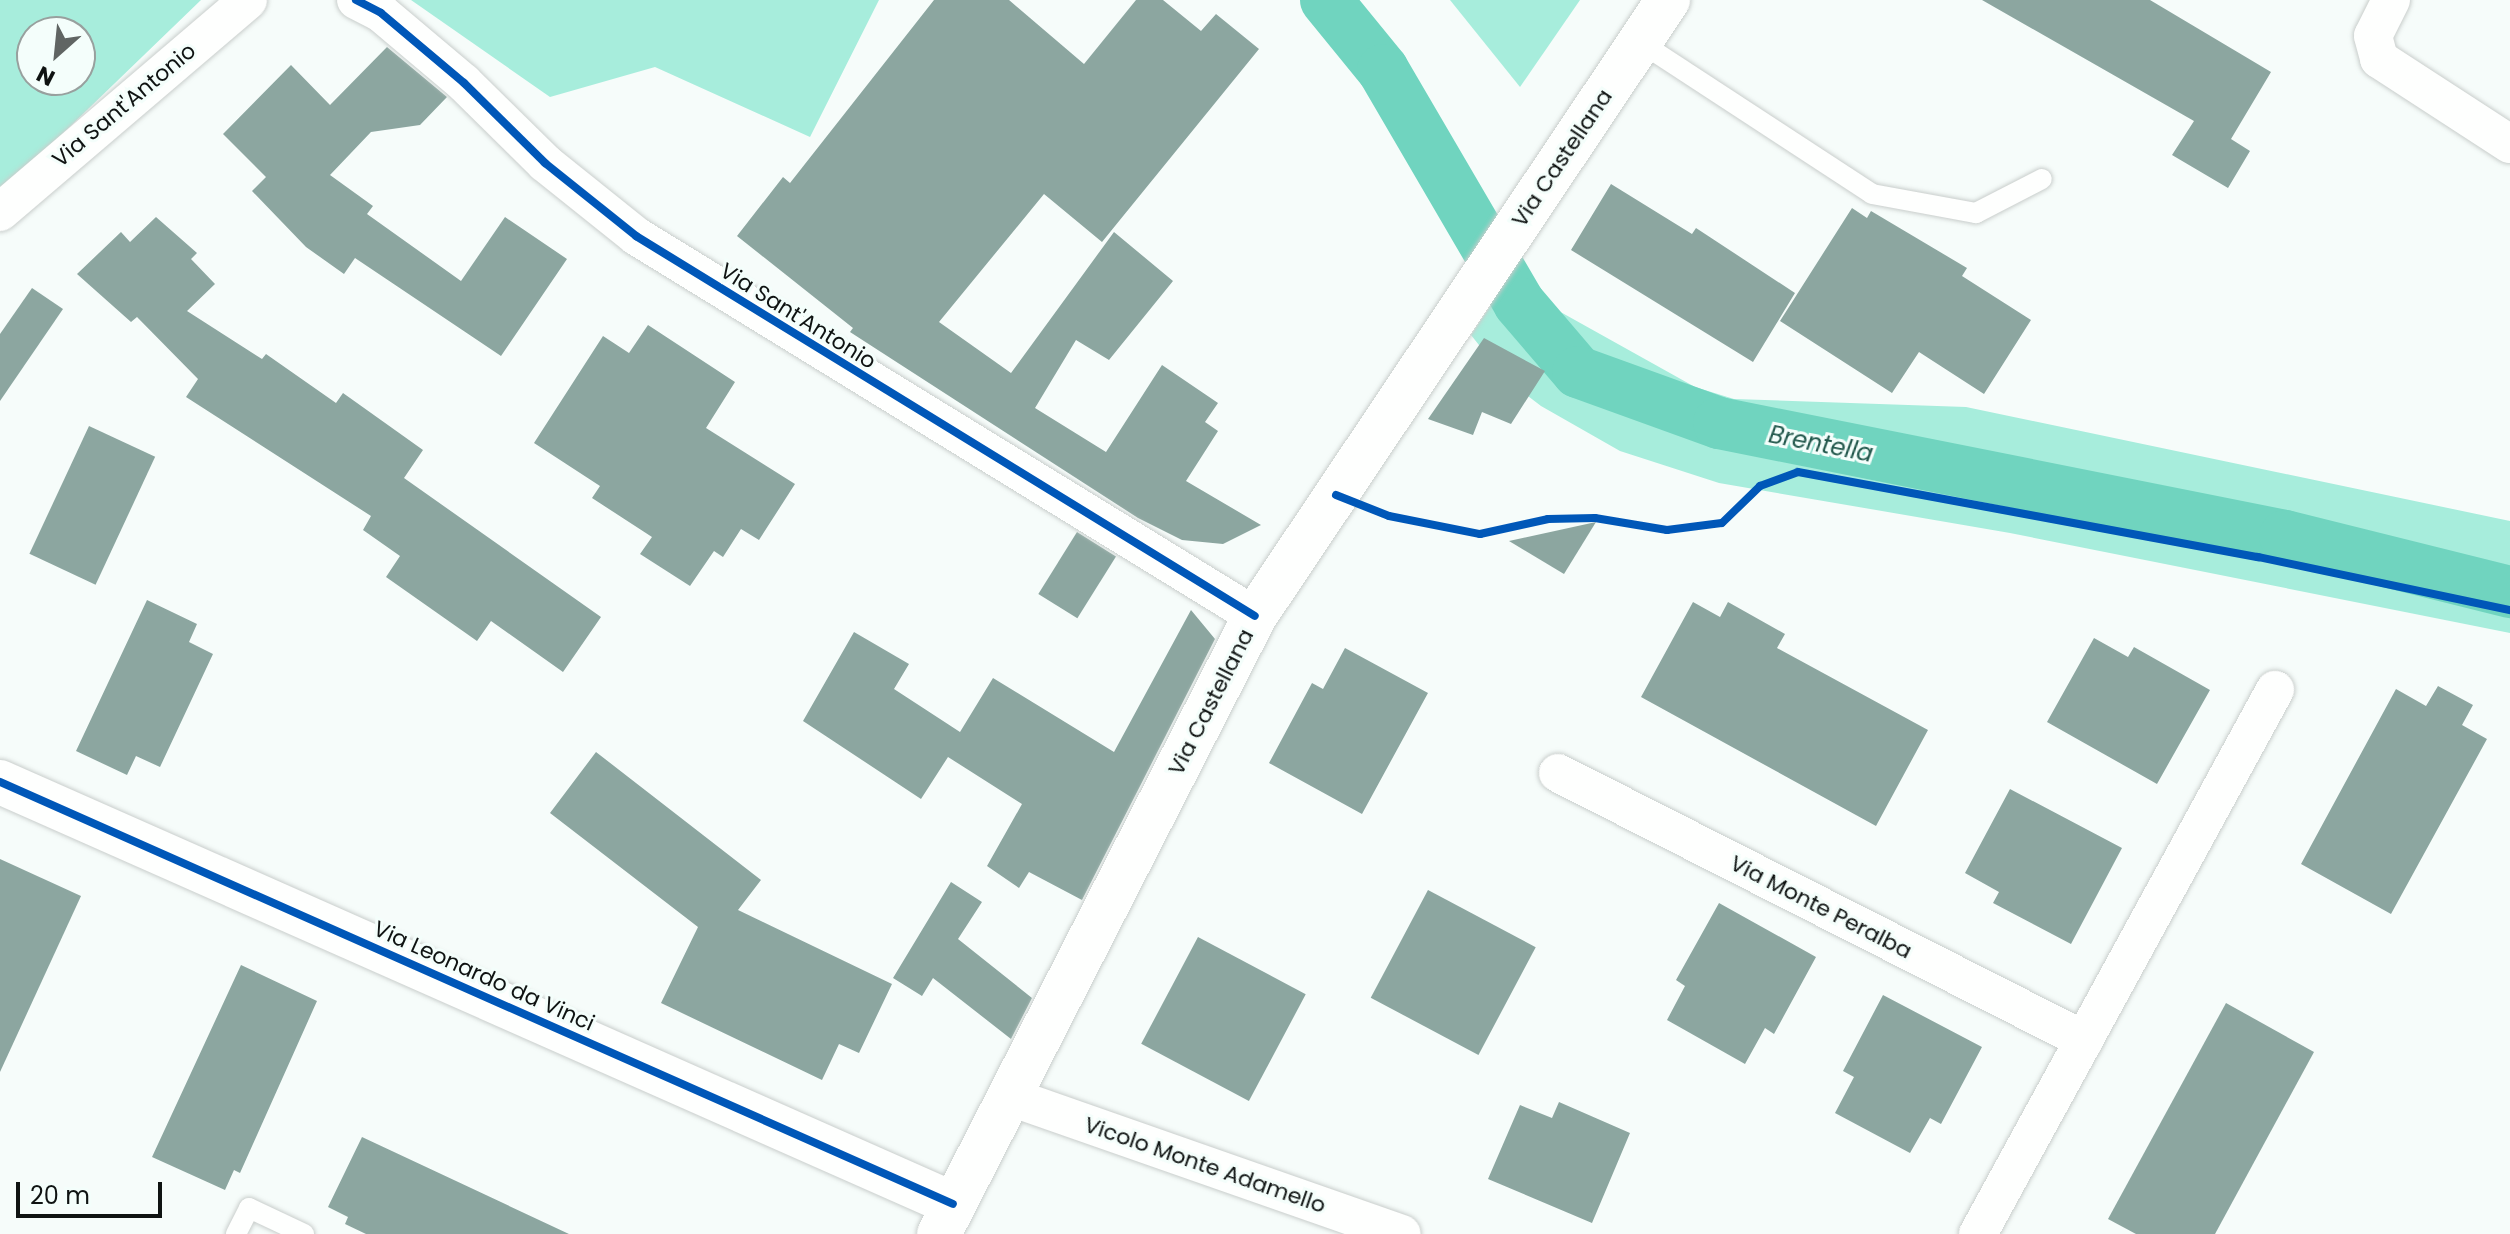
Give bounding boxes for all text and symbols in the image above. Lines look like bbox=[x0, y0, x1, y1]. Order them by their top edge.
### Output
north arrow bbox=[16, 16, 96, 96]
street label: Via Sant'Antonio bbox=[47, 37, 201, 173]
text: N bbox=[31, 58, 60, 94]
street label: Via Castellana bbox=[1506, 84, 1618, 232]
street label: Via Sant'Antonio bbox=[715, 257, 881, 375]
water label: Brentella bbox=[1766, 420, 1876, 468]
street label: Via Castellana bbox=[1163, 624, 1259, 780]
street label: Via Monte Peralba bbox=[1726, 850, 1916, 964]
street label: Via Leonardo da Vinci bbox=[369, 915, 599, 1037]
street label: Vicolo Monte Adamello bbox=[1081, 1111, 1329, 1219]
scale bar bbox=[20, 1166, 166, 1216]
text: 20 m bbox=[30, 1179, 90, 1212]

